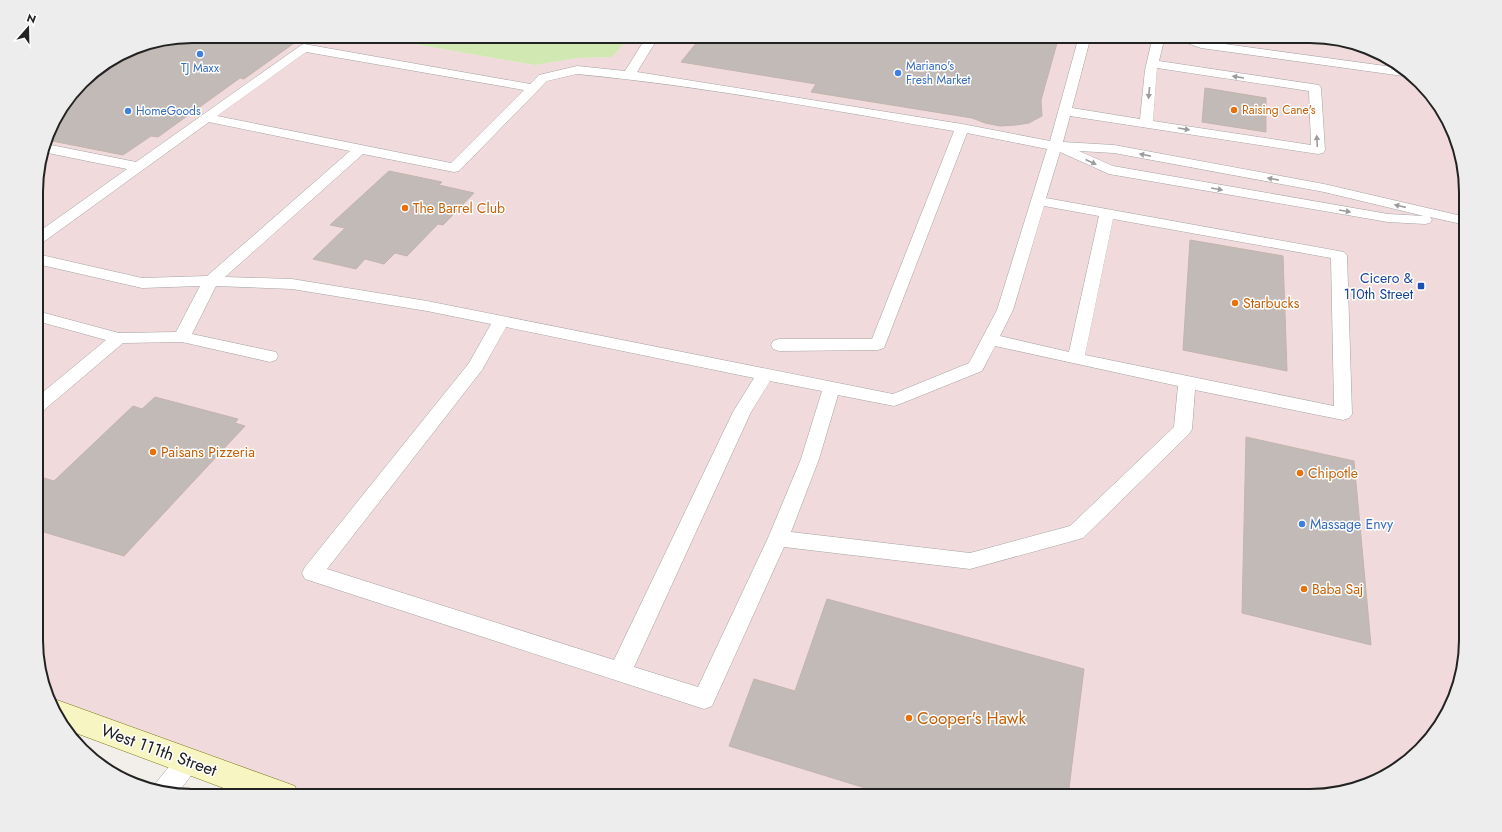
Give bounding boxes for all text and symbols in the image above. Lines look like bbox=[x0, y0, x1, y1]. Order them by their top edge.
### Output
north arrow bbox=[8, 8, 48, 48]
text: N bbox=[25, 10, 38, 28]
marker: TJ Maxx bbox=[195, 49, 205, 59]
place label: Mariano's Fresh Market bbox=[906, 57, 971, 89]
place label: TJ Maxx bbox=[181, 59, 220, 77]
marker: Mariano's Fresh Market bbox=[893, 68, 903, 78]
one-way arrow bbox=[1232, 74, 1244, 80]
one-way arrow bbox=[1146, 87, 1152, 99]
place label: Raising Cane's bbox=[1242, 101, 1316, 119]
place label: HomeGoods bbox=[136, 102, 201, 120]
marker: Raising Cane's bbox=[1229, 105, 1239, 115]
marker: HomeGoods bbox=[123, 106, 133, 116]
one-way arrow bbox=[1178, 126, 1190, 132]
one-way arrow bbox=[1314, 135, 1321, 147]
one-way arrow bbox=[1139, 152, 1152, 158]
one-way arrow bbox=[1085, 159, 1097, 165]
one-way arrow bbox=[1267, 176, 1279, 182]
one-way arrow bbox=[1211, 186, 1223, 192]
place label: The Barrel Club bbox=[413, 198, 505, 218]
one-way arrow bbox=[1394, 202, 1407, 208]
marker: The Barrel Club bbox=[400, 203, 410, 213]
one-way arrow bbox=[1339, 208, 1351, 214]
place label: Cicero & 110th Street bbox=[1344, 268, 1414, 304]
marker: Cicero & 110th Street bbox=[1416, 281, 1426, 291]
place label: Starbucks bbox=[1243, 293, 1300, 313]
marker: Starbucks bbox=[1230, 298, 1240, 308]
place label: Paisans Pizzeria bbox=[161, 442, 255, 462]
marker: Paisans Pizzeria bbox=[148, 447, 158, 457]
place label: Chipotle bbox=[1308, 463, 1358, 483]
marker: Chipotle bbox=[1295, 468, 1305, 478]
place label: Massage Envy bbox=[1310, 514, 1394, 534]
marker: Massage Envy bbox=[1297, 519, 1307, 529]
place label: Baba Saj bbox=[1312, 579, 1363, 599]
marker: Baba Saj bbox=[1299, 584, 1309, 594]
place label: Cooper's Hawk bbox=[917, 706, 1026, 730]
marker: Cooper's Hawk bbox=[904, 713, 914, 723]
street label: West 111th Street bbox=[98, 718, 220, 782]

